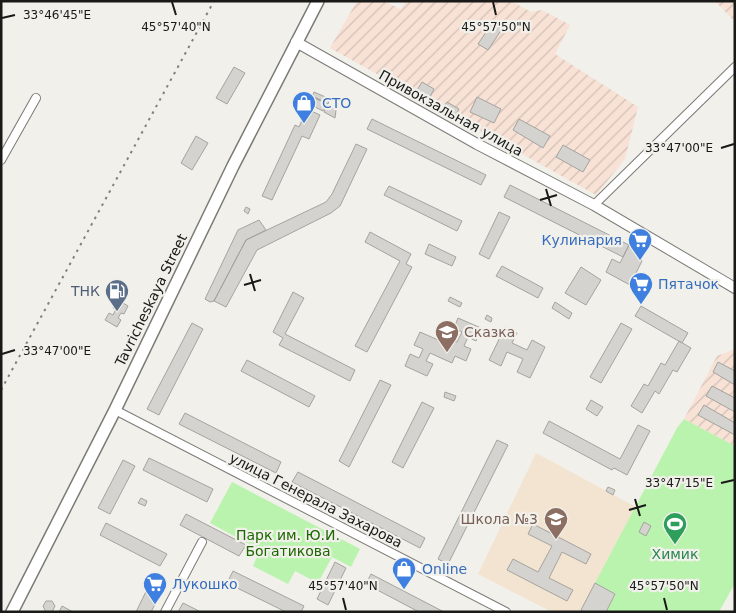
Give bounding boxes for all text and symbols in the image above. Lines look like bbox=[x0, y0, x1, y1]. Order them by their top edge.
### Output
text: 33°46'45"E bbox=[23, 8, 91, 22]
text: 45°57'40"N bbox=[141, 20, 211, 34]
text: 45°57'50"N bbox=[461, 20, 531, 34]
street label: Привокзальная улица bbox=[376, 67, 526, 159]
shop icon: СТО bbox=[291, 90, 317, 124]
place label: СТО bbox=[322, 95, 351, 111]
text: 33°47'00"E bbox=[645, 141, 713, 155]
supermarket icon: Кулинария bbox=[627, 227, 653, 261]
street label: Tavricheskaya Street bbox=[111, 231, 190, 370]
place label: Кулинария bbox=[542, 232, 622, 248]
supermarket icon: Пятачок bbox=[628, 271, 654, 305]
place label: Пятачок bbox=[658, 276, 719, 292]
fuel station icon: ТНК bbox=[104, 278, 130, 312]
place label: ТНК bbox=[70, 283, 100, 299]
school or university icon: Сказка bbox=[434, 319, 460, 353]
place label: Сказка bbox=[464, 324, 515, 340]
text: 33°47'00"E bbox=[23, 344, 91, 358]
street label: улица Генерала Захарова bbox=[227, 449, 405, 551]
text: 33°47'15"E bbox=[645, 476, 713, 490]
school or university icon: Школа №3 bbox=[543, 506, 569, 540]
place label: Школа №3 bbox=[461, 511, 538, 527]
sports icon: Химик bbox=[662, 511, 688, 545]
park label: Парк им. Ю.И. Богатикова bbox=[236, 527, 340, 559]
place label: Химик bbox=[652, 546, 698, 562]
shop icon: Online bbox=[391, 556, 417, 590]
place label: Online bbox=[422, 561, 467, 577]
supermarket icon: Лукошко bbox=[142, 571, 168, 605]
place label: Лукошко bbox=[172, 576, 238, 592]
text: 45°57'40"N bbox=[308, 579, 378, 593]
text: 45°57'50"N bbox=[629, 579, 699, 593]

